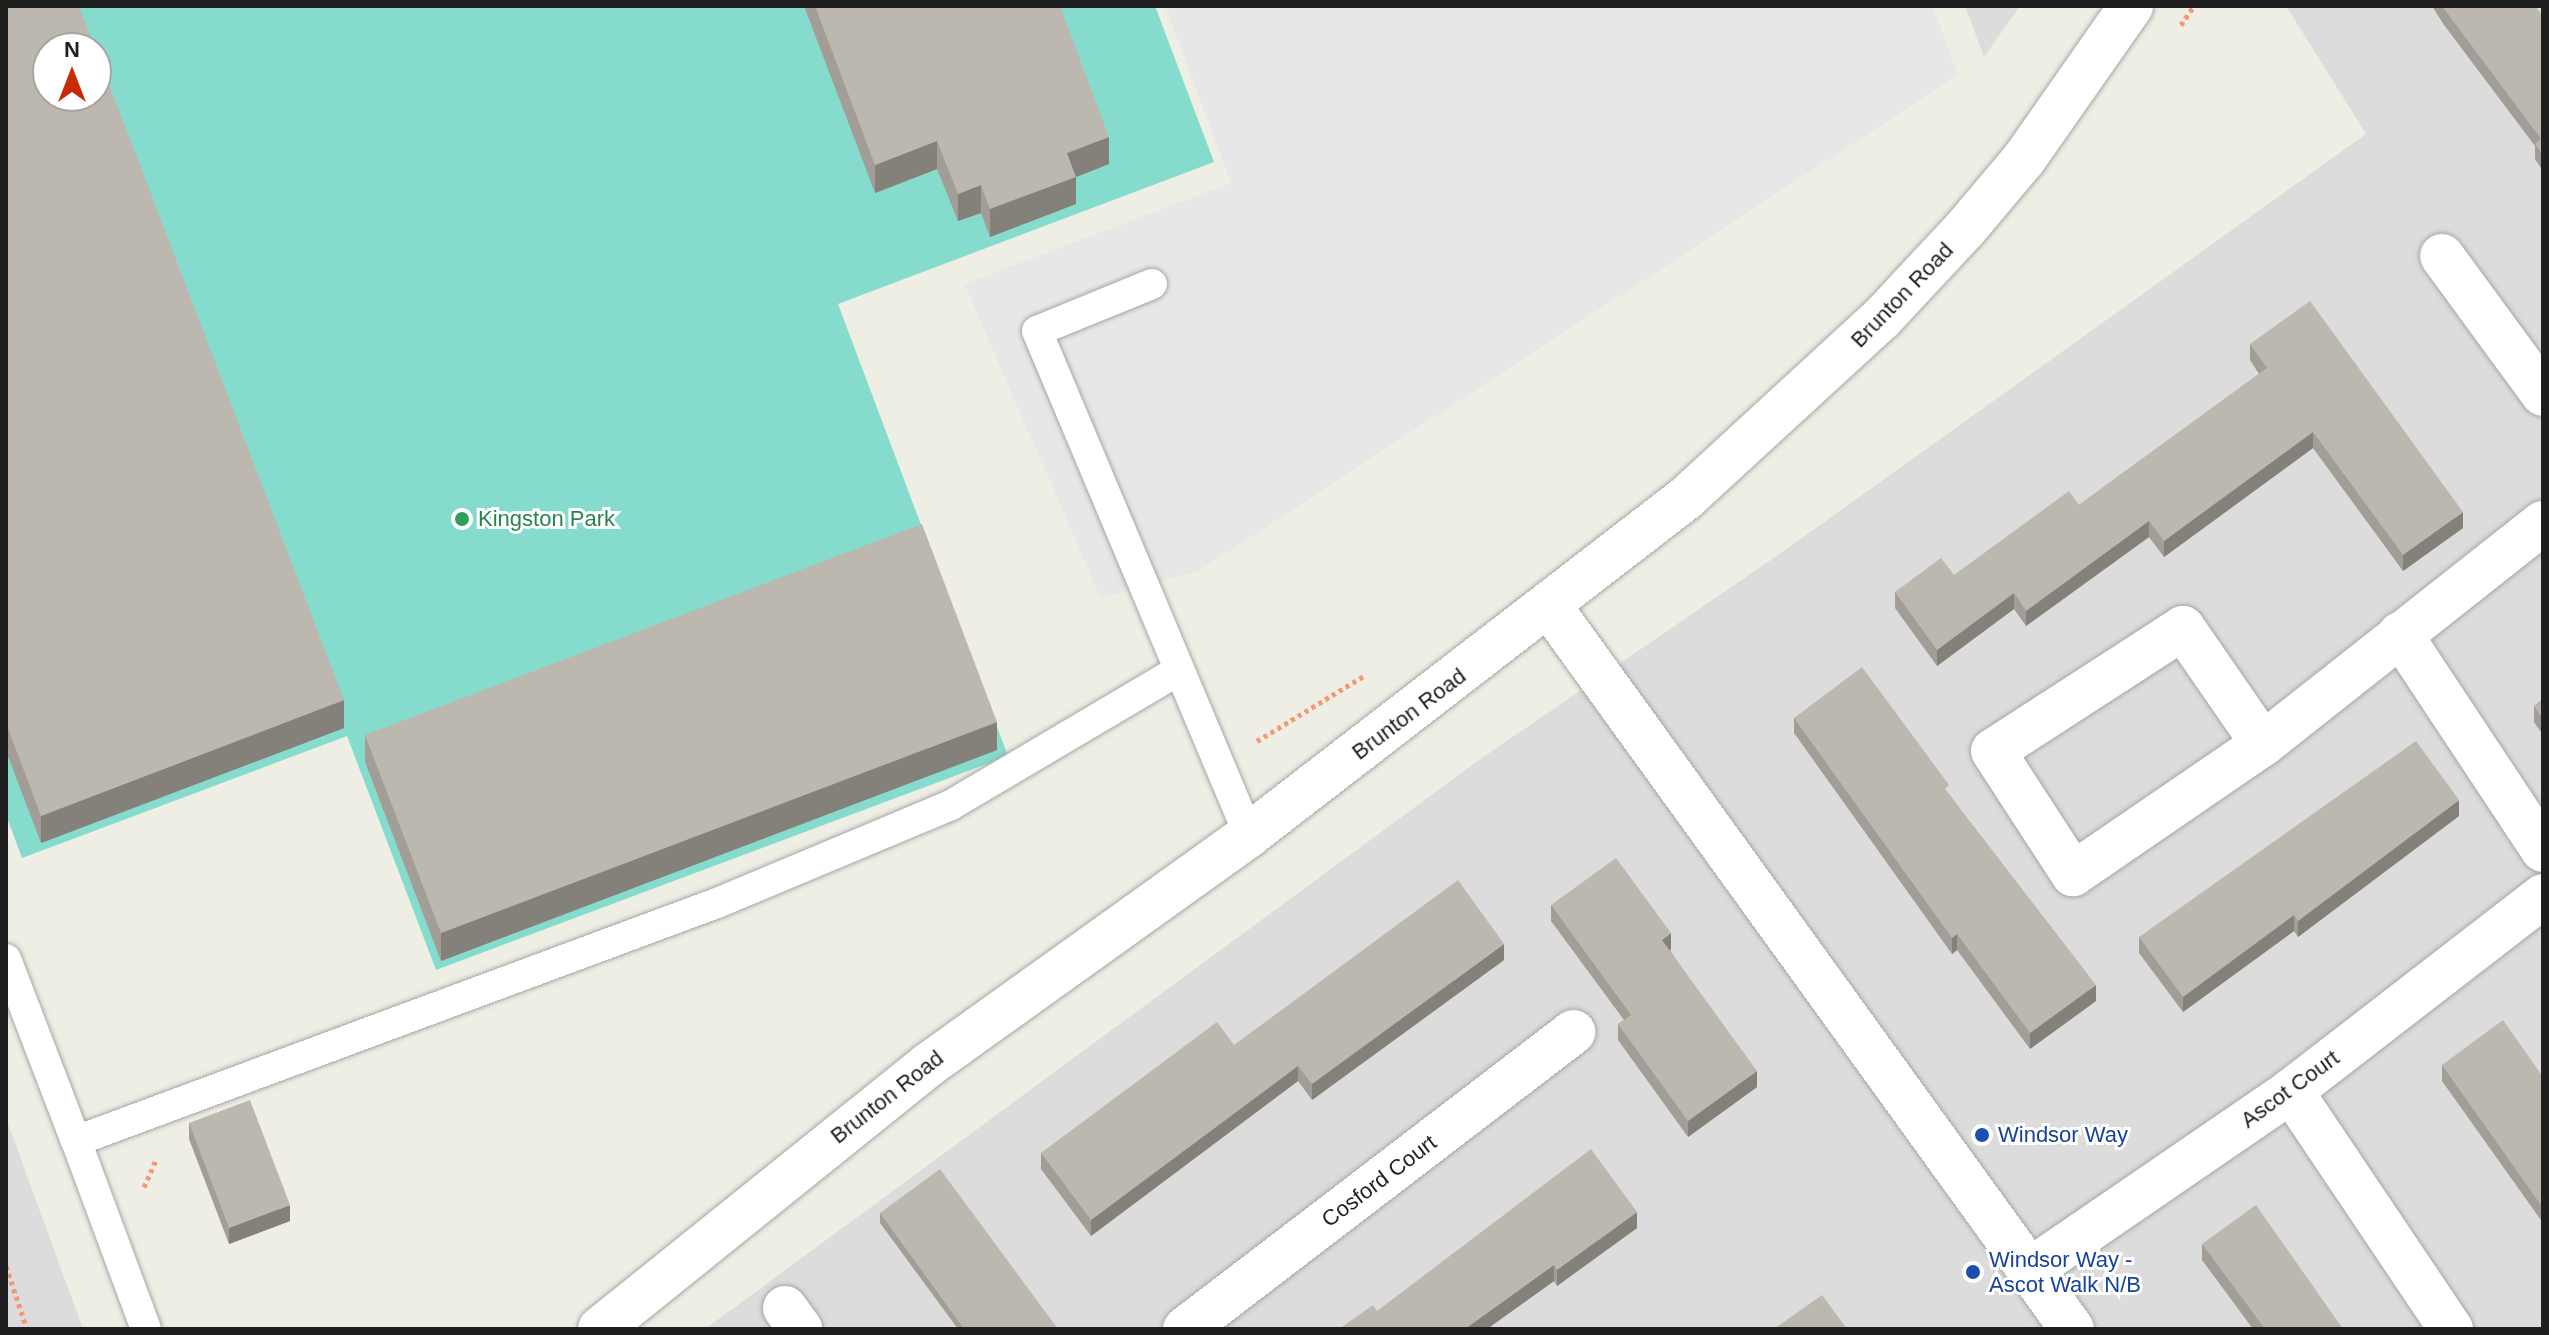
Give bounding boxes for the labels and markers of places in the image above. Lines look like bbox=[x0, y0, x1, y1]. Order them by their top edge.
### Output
place label: Kingston Park bbox=[478, 506, 615, 532]
marker: Kingston Park bbox=[453, 510, 471, 528]
place label: Windsor Way bbox=[1998, 1122, 2128, 1148]
marker: Windsor Way bbox=[1973, 1126, 1991, 1144]
place label: Windsor Way - Ascot Walk N/B bbox=[1989, 1246, 2141, 1298]
marker: Windsor Way - Ascot Walk N/B bbox=[1964, 1263, 1982, 1281]

